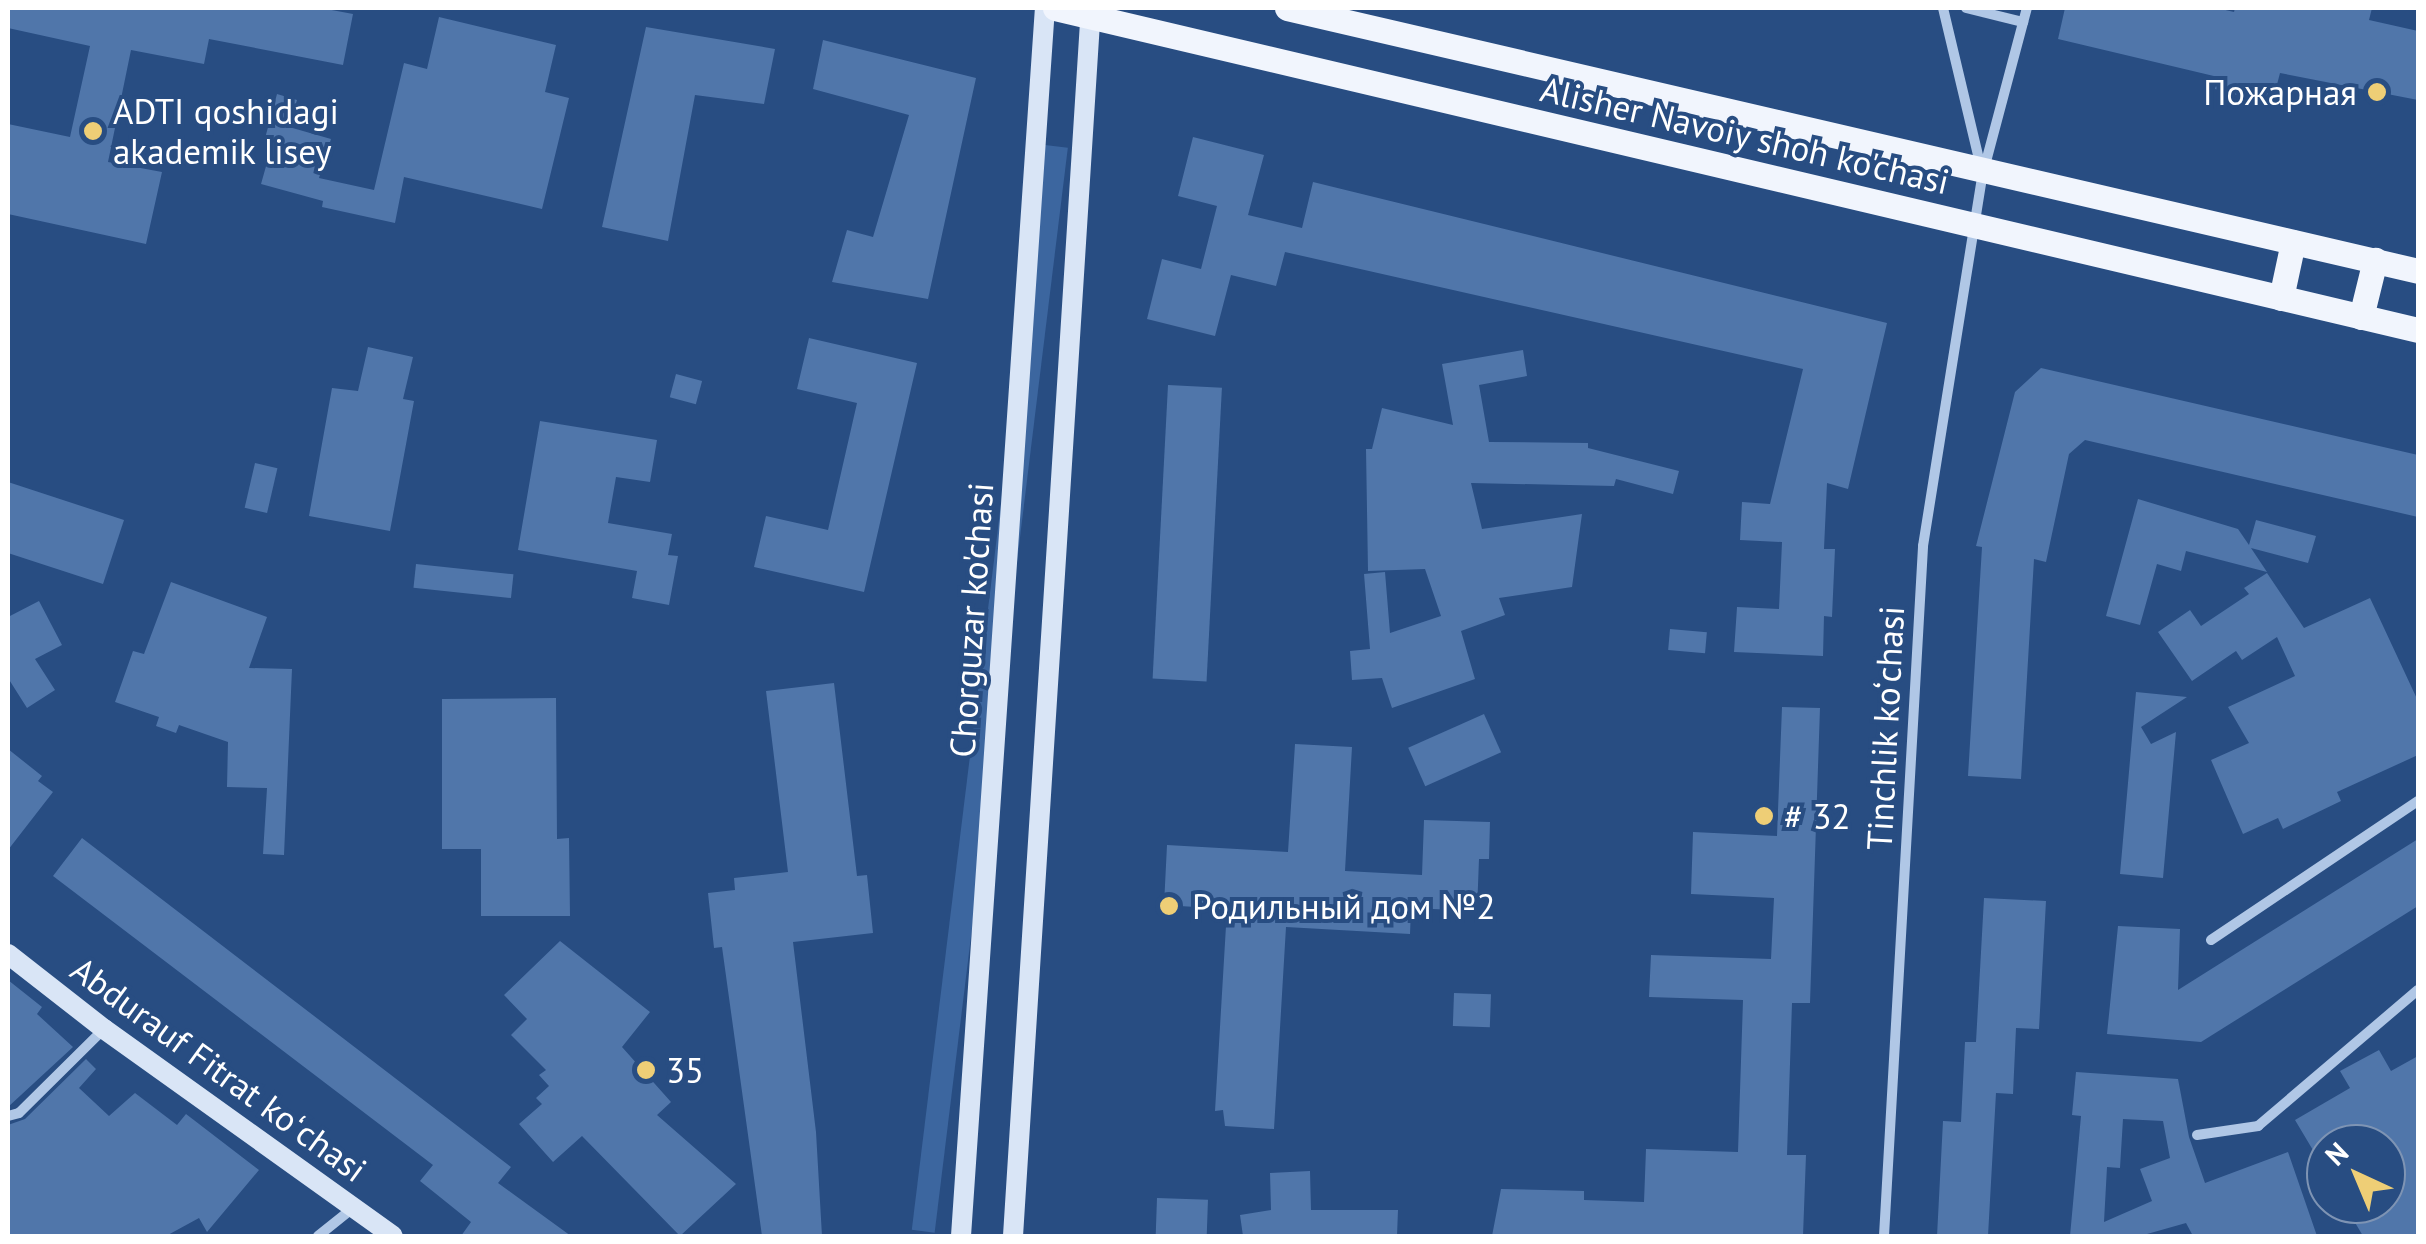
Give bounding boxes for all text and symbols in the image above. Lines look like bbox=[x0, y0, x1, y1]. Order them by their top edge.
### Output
street label: Alisher Navoiy shoh ko'chasi bbox=[1536, 67, 1954, 203]
place label: Пожарная bbox=[2203, 71, 2357, 113]
marker: Пожарная bbox=[2366, 81, 2388, 103]
place label: ADTI qoshidagi akademik lisey bbox=[113, 90, 339, 172]
marker: ADTI qoshidagi akademik lisey bbox=[82, 120, 104, 142]
street label: Chorguzar ko'chasi bbox=[940, 481, 1002, 759]
street label: Tinchlik kо‘chasi bbox=[1858, 604, 1912, 852]
place label: # 32 bbox=[1784, 795, 1851, 837]
marker: # 32 bbox=[1753, 805, 1775, 827]
place label: Родильный дом №2 bbox=[1192, 885, 1496, 927]
marker: Родильный дом №2 bbox=[1156, 893, 1182, 919]
street label: Abdurauf Fitrat koʻchasi bbox=[63, 948, 375, 1190]
place label: 35 bbox=[666, 1049, 704, 1091]
marker: 35 bbox=[635, 1059, 657, 1081]
north arrow bbox=[2306, 1124, 2406, 1224]
text: N bbox=[2317, 1134, 2356, 1173]

